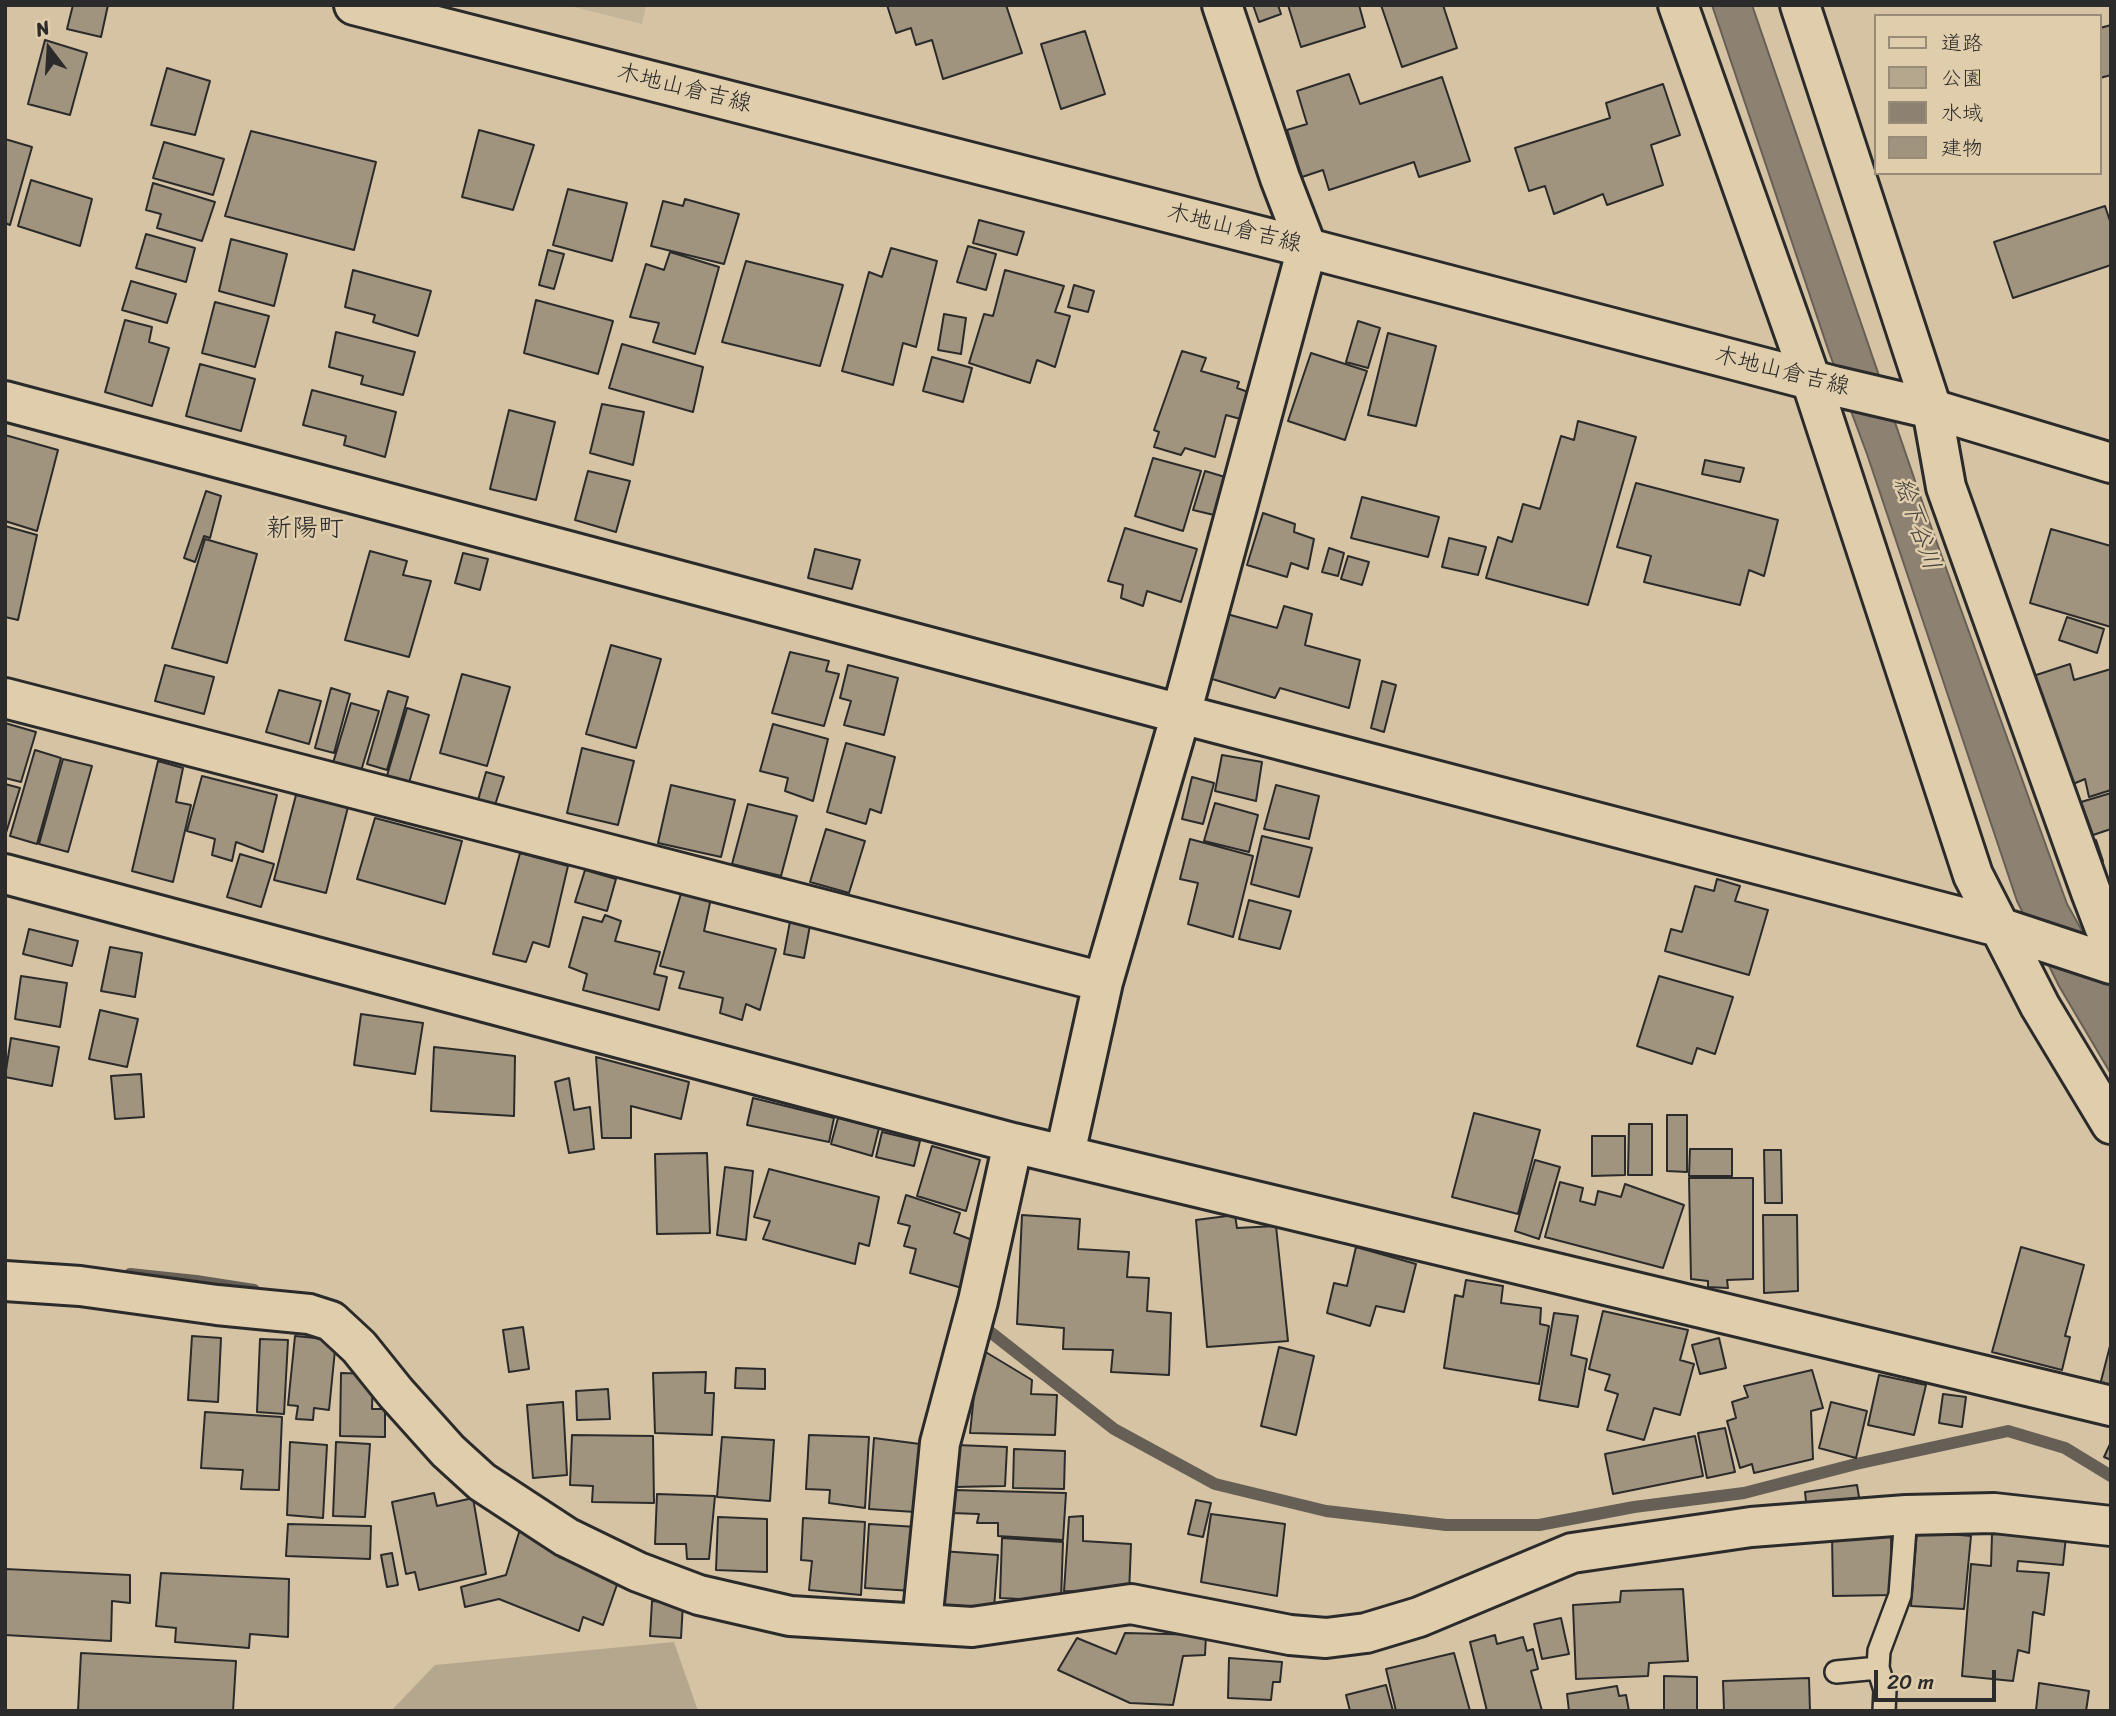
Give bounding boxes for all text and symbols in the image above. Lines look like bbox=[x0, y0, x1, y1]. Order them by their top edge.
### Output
text: N bbox=[32, 11, 54, 46]
north arrow bbox=[14, 14, 84, 84]
legend bbox=[1874, 14, 2102, 175]
text: 道路 bbox=[1941, 24, 1983, 62]
street label: 木地山倉吉線 bbox=[614, 59, 754, 119]
text: 公園 bbox=[1941, 59, 1983, 97]
text: 水域 bbox=[1941, 94, 1983, 132]
text: 建物 bbox=[1941, 129, 1983, 167]
street label: 木地山倉吉線 bbox=[1164, 199, 1304, 259]
street label: 木地山倉吉線 bbox=[1712, 342, 1852, 402]
water label: 絵下谷川 bbox=[1887, 474, 1945, 574]
district label: 新陽町 bbox=[266, 513, 344, 545]
scale bar bbox=[1878, 1656, 2000, 1700]
text: 20 m bbox=[1887, 1663, 1934, 1701]

